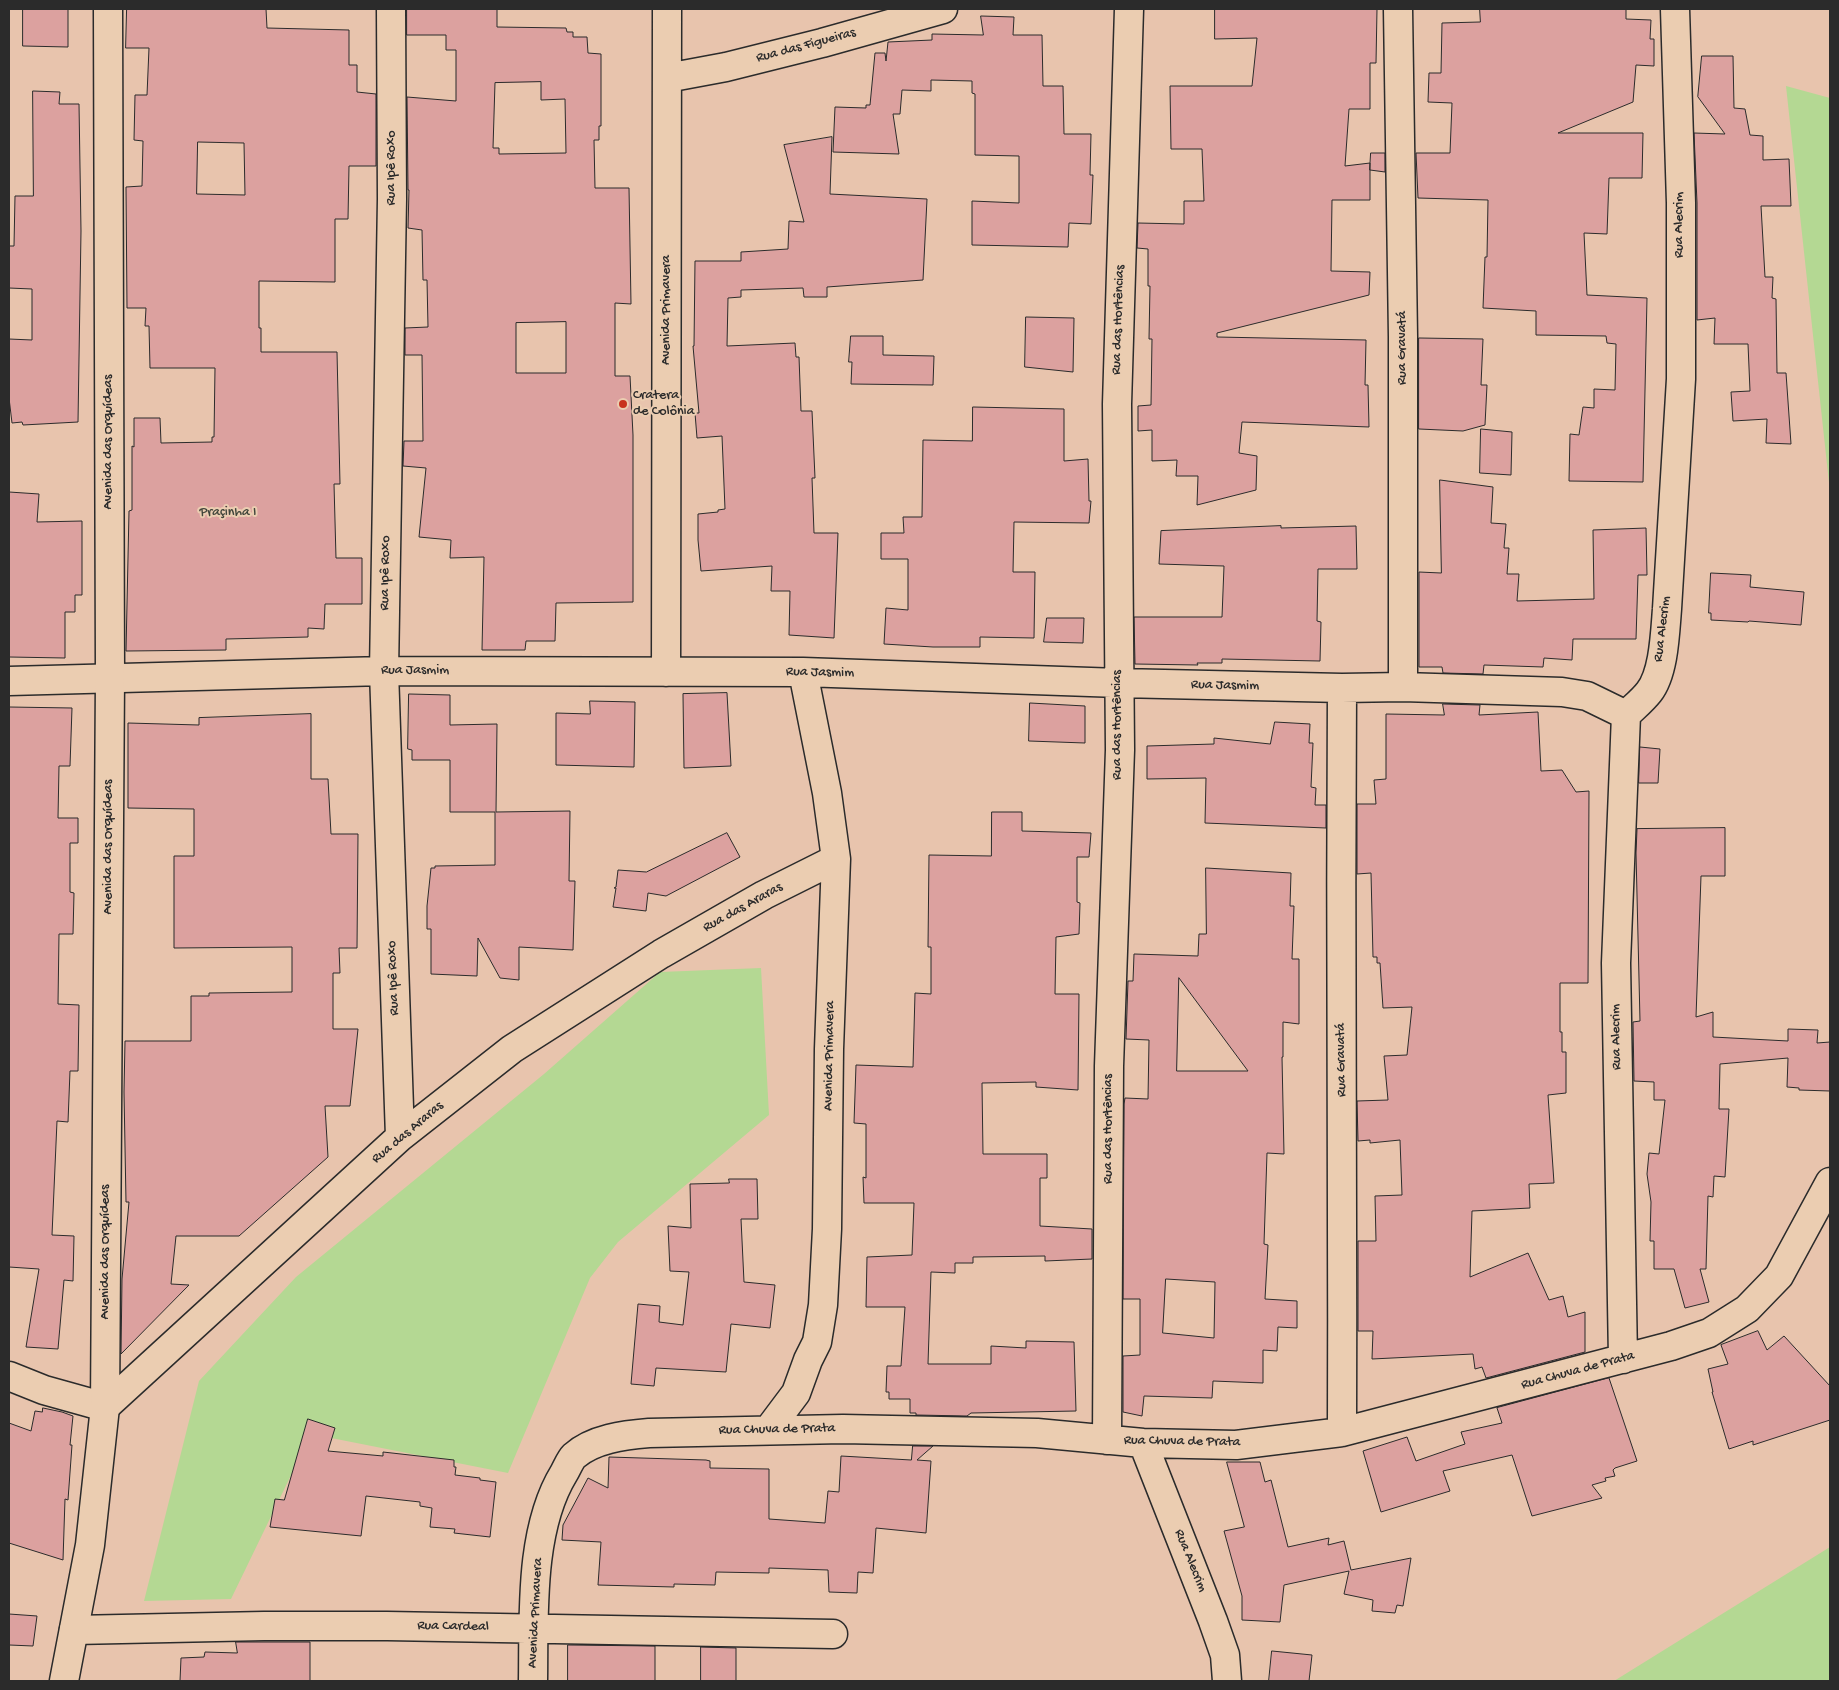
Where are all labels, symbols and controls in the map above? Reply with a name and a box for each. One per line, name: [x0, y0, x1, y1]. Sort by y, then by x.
street label: Rua das Figueiras: [754, 25, 858, 67]
street label: Rua Ipê Roxo: [384, 130, 400, 206]
street label: Rua Alecrim: [1672, 192, 1688, 258]
street label: Avenida Primavera: [659, 255, 675, 365]
street label: Rua das Hortências: [1109, 265, 1129, 375]
street label: Rua Gravatá: [1395, 311, 1411, 385]
street label: Avenida das Orquídeas: [101, 375, 117, 509]
place label: Cratera de Colônia: [633, 388, 694, 421]
marker: Cratera de Colônia: [617, 398, 629, 410]
park label: Praçinha I: [200, 505, 256, 521]
street label: Rua Ipê Roxo: [377, 535, 395, 611]
street label: Rua Alecrim: [1651, 595, 1675, 663]
street label: Rua Jasmim: [381, 663, 449, 679]
street label: Rua Jasmim: [786, 664, 854, 682]
street label: Rua das Hortências: [1110, 670, 1126, 780]
street label: Rua Jasmim: [1191, 677, 1259, 695]
street label: Avenida das Orquídeas: [101, 780, 117, 914]
street label: Rua das Araras: [700, 879, 786, 937]
street label: Rua Ipê Roxo: [384, 940, 404, 1016]
street label: Avenida Primavera: [821, 1001, 839, 1111]
street label: Rua Alecrim: [1608, 1004, 1626, 1070]
street label: Rua Gravatá: [1333, 1023, 1351, 1097]
street label: Rua das Hortências: [1101, 1074, 1117, 1184]
street label: Rua das Araras: [369, 1098, 447, 1168]
street label: Avenida das Orquídeas: [98, 1185, 114, 1319]
street label: Rua Chuva de Prata: [1520, 1348, 1636, 1394]
street label: Rua Chuva de Prata: [719, 1421, 835, 1439]
street label: Rua Chuva de Prata: [1124, 1433, 1240, 1451]
street label: Rua Alecrim: [1170, 1527, 1210, 1595]
street label: Avenida Primavera: [525, 1558, 547, 1668]
street label: Rua Cardeal: [417, 1618, 489, 1636]

